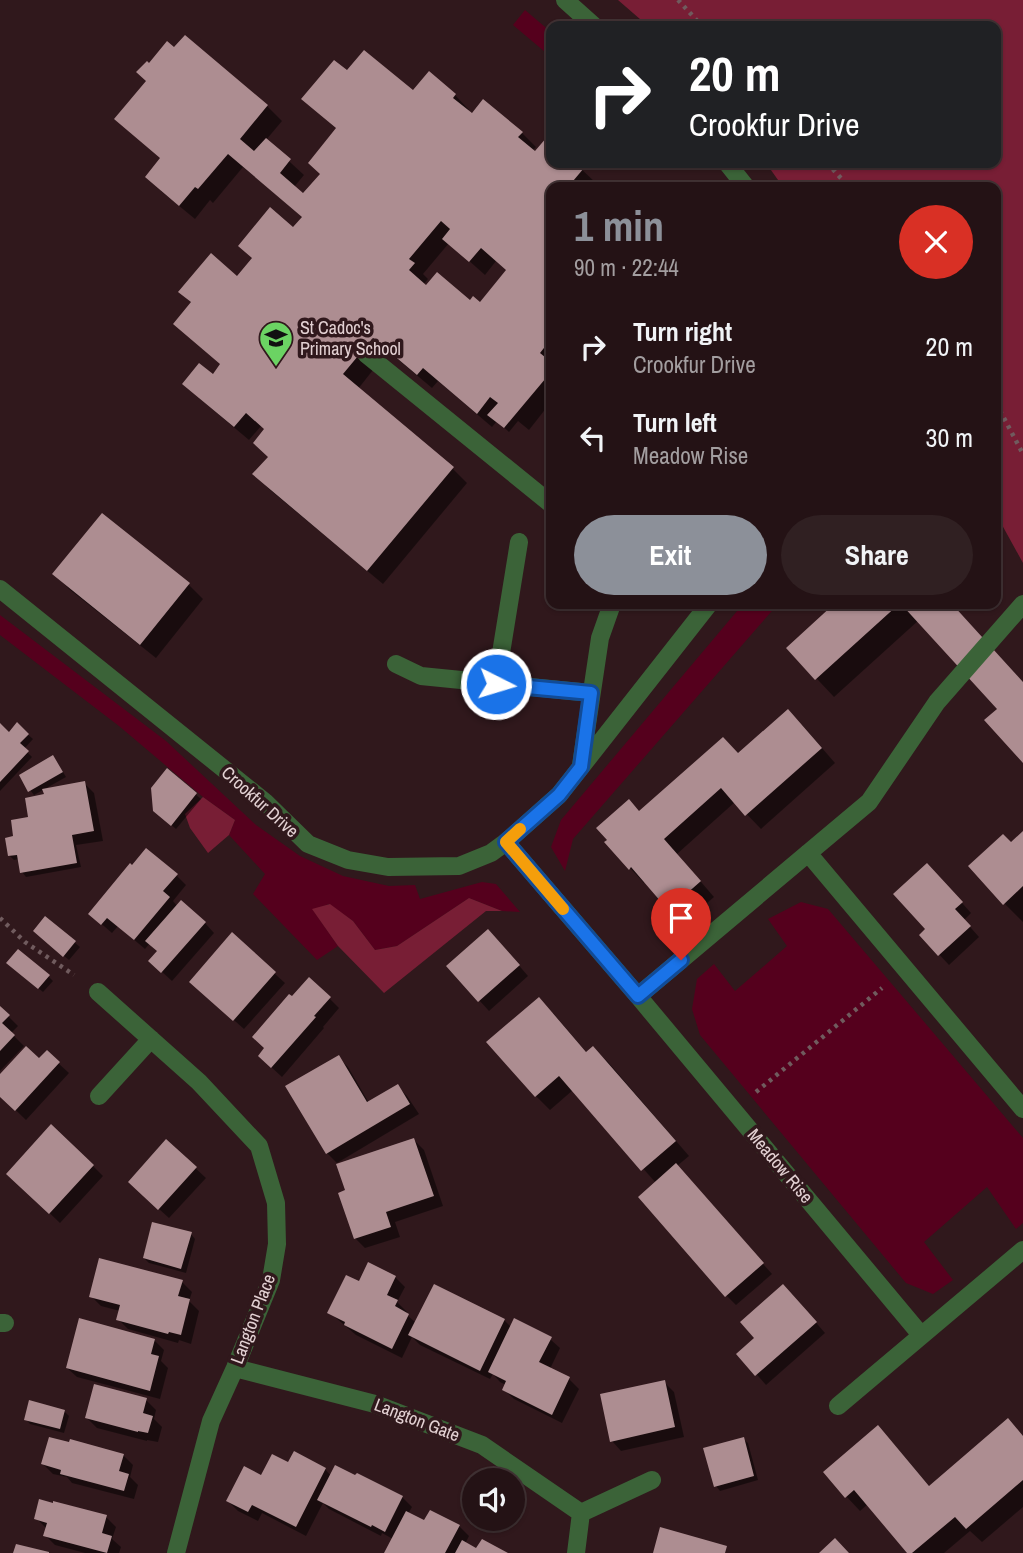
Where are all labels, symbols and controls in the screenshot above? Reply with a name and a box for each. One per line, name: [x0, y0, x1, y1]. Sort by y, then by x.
text: 20 m: [689, 40, 781, 106]
icon: right: [574, 49, 665, 140]
text: Crookfur Drive: [689, 103, 860, 146]
text: 1 min: [574, 198, 664, 254]
button: close: [899, 205, 973, 279]
text: 90 m · 22:44: [574, 252, 679, 283]
text: Turn right: [633, 314, 732, 349]
place label: St Cadoc's Primary School: [300, 315, 401, 361]
school or university icon: St Cadoc's Primary School: [257, 319, 295, 368]
icon: right: [574, 328, 612, 366]
text: 20 m: [926, 329, 973, 364]
text: Crookfur Drive: [633, 349, 756, 380]
text: Turn left: [633, 405, 717, 440]
icon: left: [574, 419, 612, 457]
text: 30 m: [926, 420, 973, 455]
text: Meadow Rise: [633, 440, 748, 471]
button: Exit: [574, 515, 767, 595]
button: Share: [781, 515, 973, 595]
position arrow: [459, 647, 533, 721]
street label: Crookfur Drive: [216, 760, 304, 843]
pin: [651, 888, 711, 960]
icon: arrive: [662, 899, 700, 937]
street label: Meadow Rise: [742, 1123, 819, 1208]
street label: Langton Place: [224, 1270, 281, 1367]
street label: Langton Gate: [371, 1392, 463, 1447]
map controls: [462, 1468, 525, 1531]
button: sound: [462, 1468, 525, 1531]

